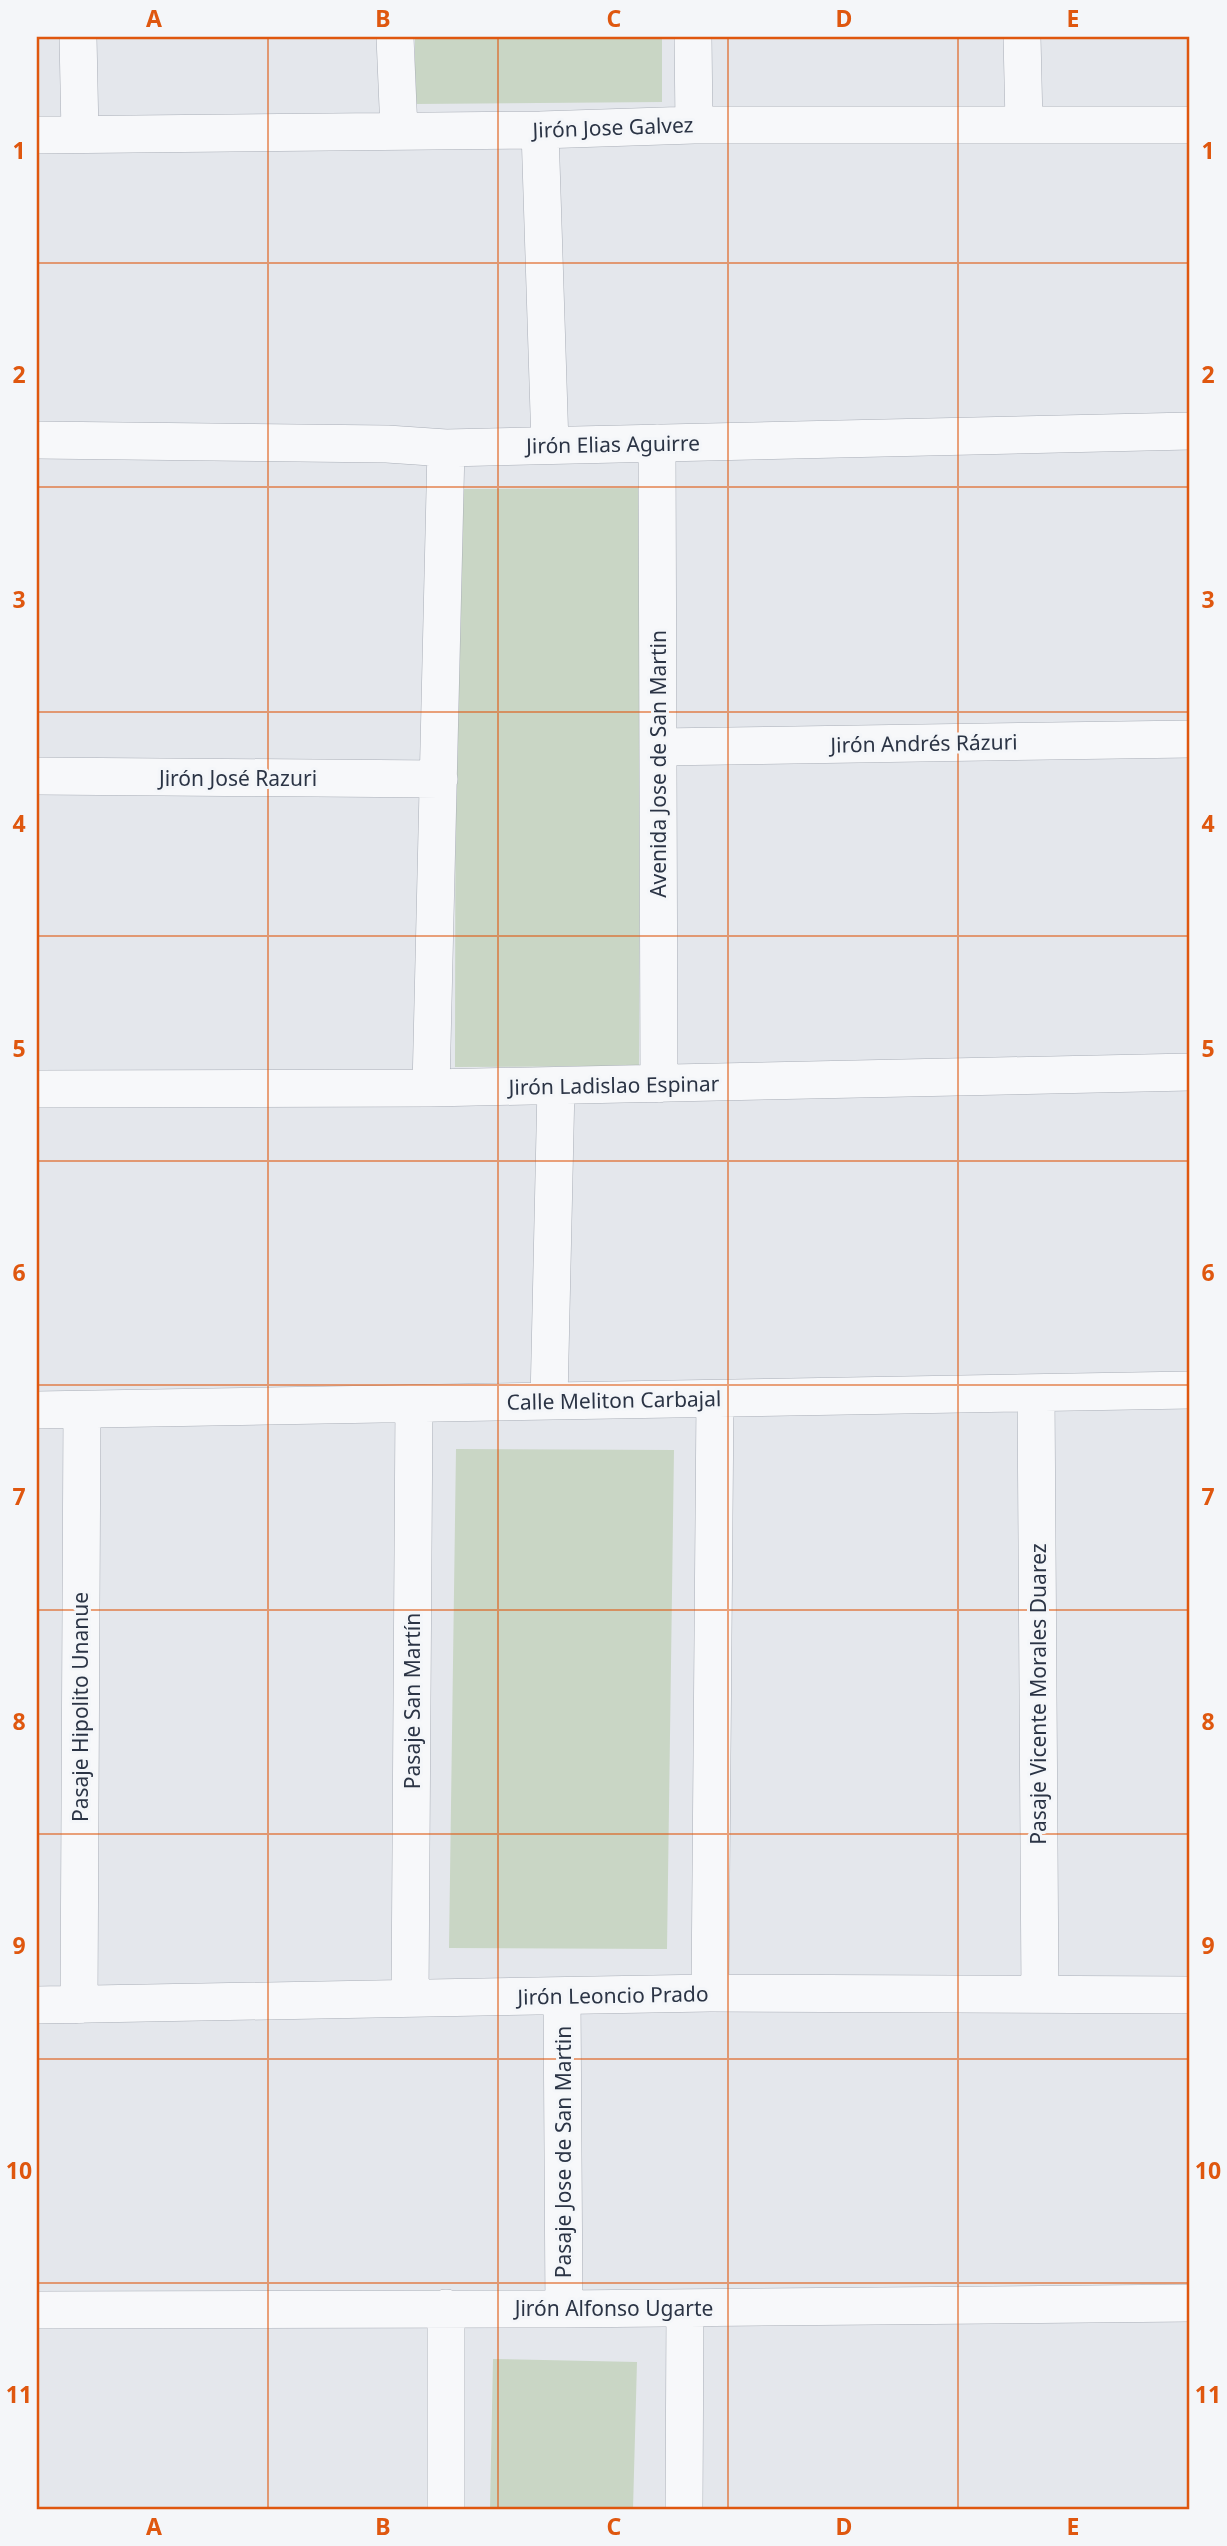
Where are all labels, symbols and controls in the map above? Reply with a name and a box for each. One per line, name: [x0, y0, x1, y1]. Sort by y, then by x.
text: A: [146, 2, 162, 34]
text: B: [375, 2, 391, 34]
text: C: [607, 2, 622, 34]
text: D: [836, 2, 852, 34]
text: E: [1067, 2, 1079, 34]
street label: Jirón Jose Galvez: [530, 110, 694, 144]
text: 1: [12, 134, 26, 166]
text: 1: [1201, 134, 1215, 166]
text: 2: [12, 358, 26, 390]
text: 2: [1201, 358, 1215, 390]
street label: Jirón Elias Aguirre: [524, 428, 700, 460]
text: 3: [12, 583, 26, 615]
text: 3: [1201, 583, 1215, 615]
street label: Avenida Jose de San Martin: [644, 630, 672, 898]
street label: Jirón Andrés Rázuri: [828, 727, 1018, 759]
street label: Jirón José Razuri: [157, 764, 317, 792]
text: 4: [12, 807, 26, 839]
text: 4: [1201, 807, 1215, 839]
text: 5: [12, 1032, 26, 1064]
text: 5: [1201, 1032, 1215, 1064]
street label: Jirón Ladislao Espinar: [506, 1069, 720, 1101]
text: 6: [12, 1256, 26, 1288]
text: 6: [1201, 1256, 1215, 1288]
street label: Calle Meliton Carbajal: [506, 1384, 722, 1416]
text: 7: [12, 1480, 26, 1512]
text: 7: [1201, 1480, 1215, 1512]
street label: Pasaje Vicente Morales Duarez: [1024, 1543, 1052, 1845]
street label: Pasaje Hipolito Unanue: [66, 1592, 94, 1822]
street label: Pasaje San Martín: [398, 1613, 426, 1789]
text: 8: [12, 1705, 26, 1737]
text: 8: [1201, 1705, 1215, 1737]
text: 9: [12, 1929, 26, 1961]
text: 9: [1201, 1929, 1215, 1961]
street label: Jirón Leoncio Prado: [515, 1979, 709, 2011]
street label: Pasaje Jose de San Martin: [549, 2026, 577, 2278]
text: 10: [6, 2154, 32, 2186]
text: 10: [1195, 2154, 1221, 2186]
street label: Jirón Alfonso Ugarte: [513, 2294, 713, 2322]
text: 11: [6, 2378, 32, 2410]
text: 11: [1195, 2378, 1221, 2410]
text: A: [146, 2510, 162, 2542]
text: B: [375, 2510, 391, 2542]
text: C: [607, 2510, 622, 2542]
text: D: [836, 2510, 852, 2542]
text: E: [1067, 2510, 1079, 2542]

